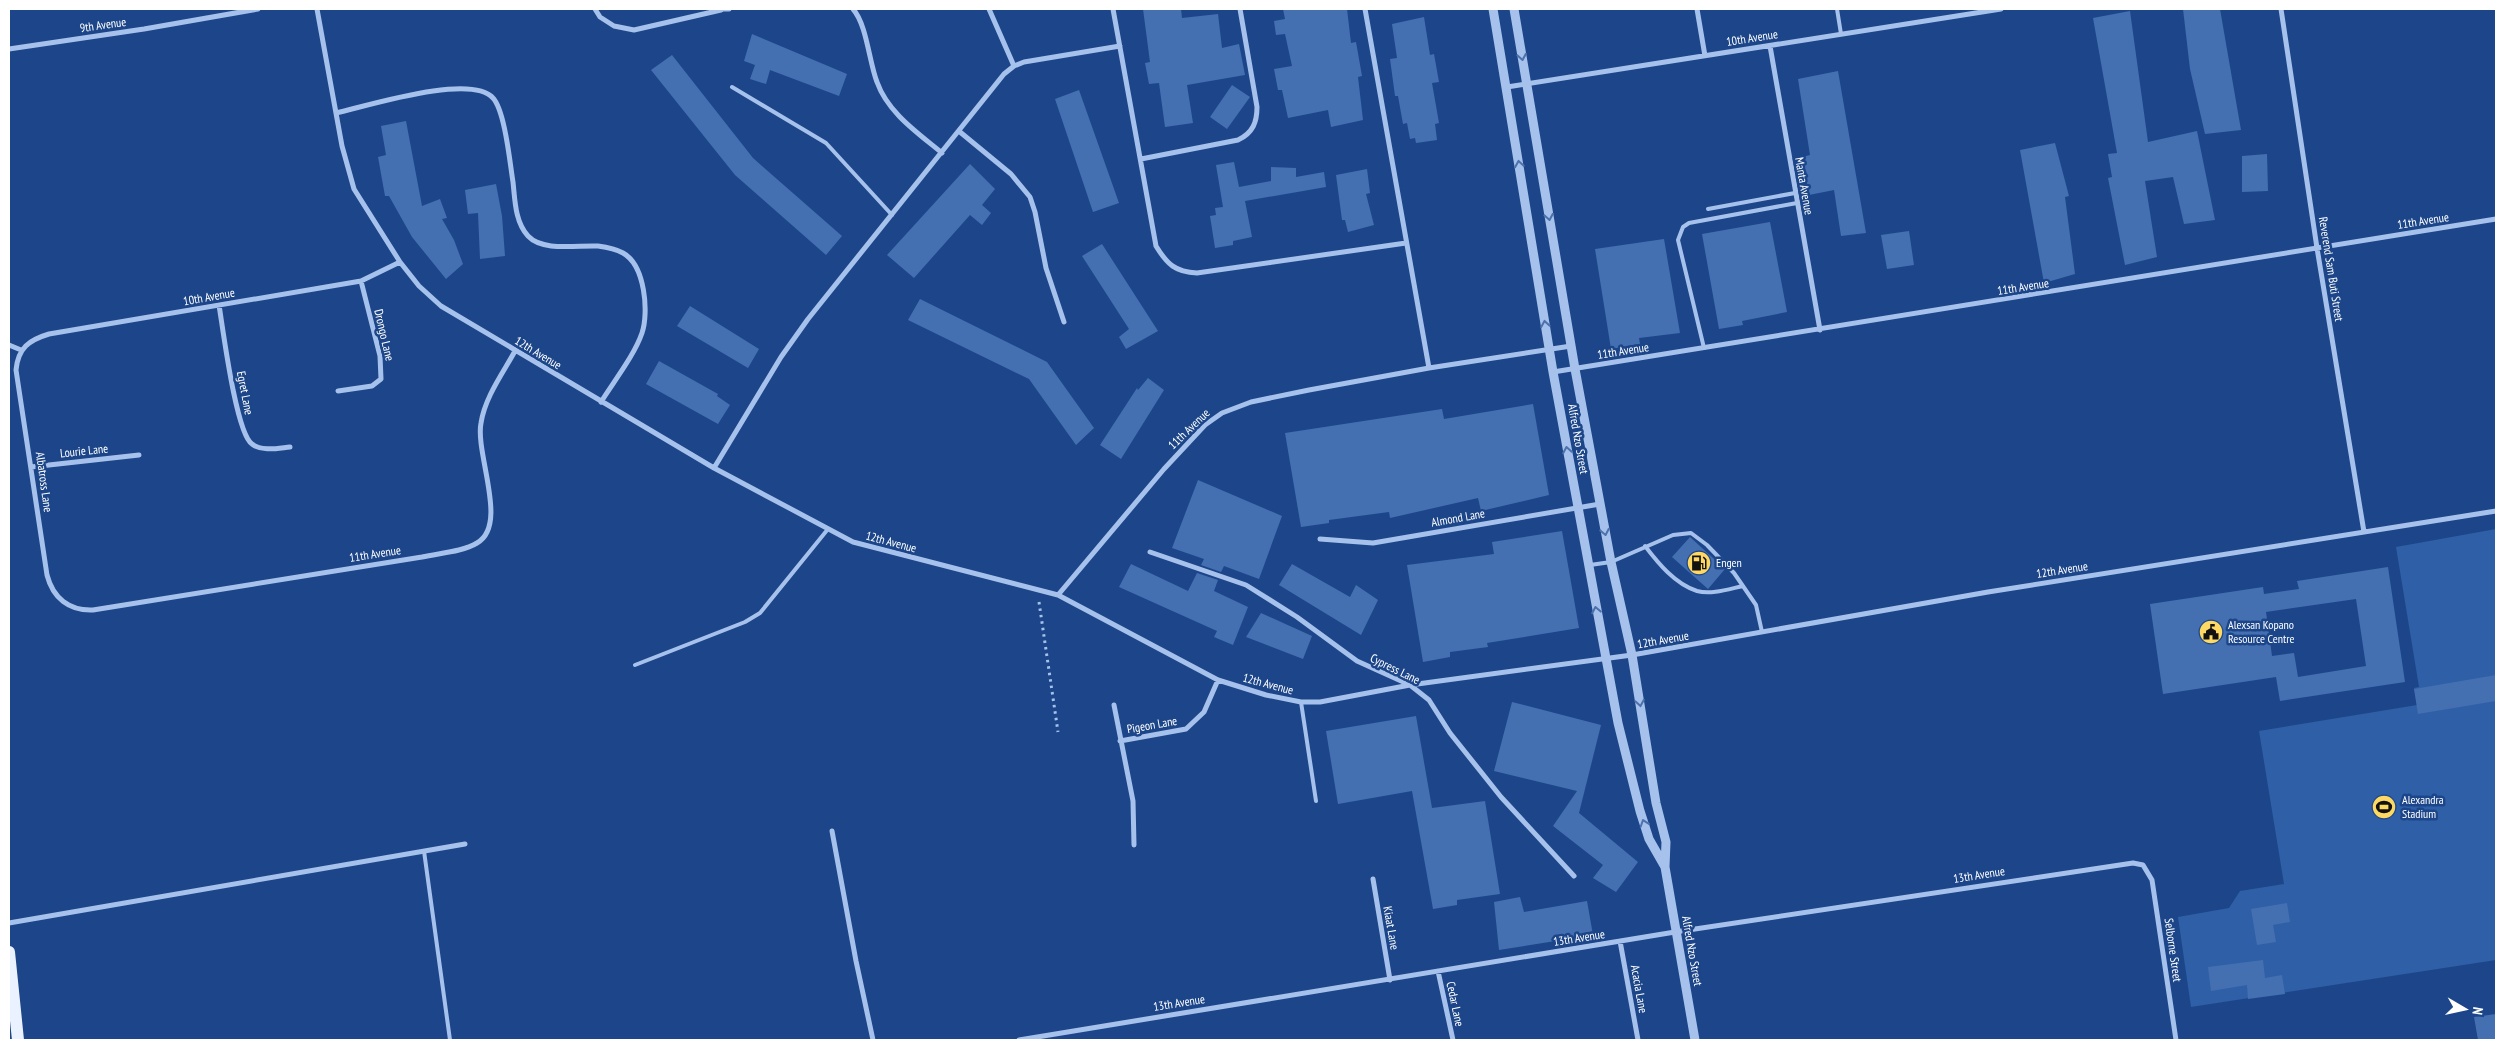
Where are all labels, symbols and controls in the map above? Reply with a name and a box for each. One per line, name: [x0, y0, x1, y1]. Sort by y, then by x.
street label: 9th Avenue: [79, 14, 127, 35]
street label: 10th Avenue: [1725, 26, 1779, 49]
one-way arrow: [1517, 52, 1527, 61]
street label: Manta Avenue: [1792, 156, 1817, 216]
one-way arrow: [1515, 159, 1525, 168]
street label: 11th Avenue: [2396, 209, 2450, 232]
one-way arrow: [1544, 213, 1554, 221]
street label: Reverend Sam Buti Street: [2316, 216, 2347, 323]
street label: 11th Avenue: [1996, 275, 2050, 298]
street label: 10th Avenue: [182, 285, 236, 308]
street label: Drongo Lane: [371, 307, 398, 362]
one-way arrow: [1541, 320, 1551, 328]
street label: 12th Avenue: [512, 333, 564, 372]
street label: 11th Avenue: [1596, 339, 1650, 362]
street label: Egret Lane: [234, 370, 257, 416]
street label: Alfred Nzo Street: [1565, 403, 1592, 476]
street label: 11th Avenue: [1165, 405, 1213, 452]
street label: Lourie Lane: [59, 441, 109, 460]
one-way arrow: [1563, 446, 1573, 455]
street label: Albatross Lane: [33, 451, 56, 513]
street label: Almond Lane: [1430, 505, 1486, 530]
street label: 12th Avenue: [864, 528, 918, 555]
one-way arrow: [1599, 528, 1610, 537]
street label: 11th Avenue: [348, 542, 402, 565]
fuel station icon: Engen: [1686, 550, 1712, 576]
place label: Engen: [1716, 555, 1742, 570]
street label: 12th Avenue: [2035, 558, 2089, 581]
one-way arrow: [1591, 606, 1602, 615]
place label: Alexsan Kopano Resource Centre: [2228, 617, 2295, 646]
public building icon: Alexsan Kopano Resource Centre: [2198, 619, 2224, 645]
street label: 12th Avenue: [1636, 628, 1690, 651]
street label: Cypress Lane: [1368, 650, 1423, 687]
street label: 12th Avenue: [1241, 670, 1295, 697]
one-way arrow: [1634, 700, 1645, 708]
street label: Pigeon Lane: [1126, 713, 1178, 736]
place label: Alexandra Stadium: [2402, 792, 2444, 821]
sports icon: Alexandra Stadium: [2371, 794, 2397, 820]
one-way arrow: [1640, 819, 1650, 828]
street label: 13th Avenue: [1952, 863, 2006, 886]
street label: Kiaat Lane: [1380, 905, 1403, 951]
street label: Alfred Nzo Street: [1679, 915, 1706, 988]
street label: Selborne Street: [2162, 917, 2185, 983]
street label: 13th Avenue: [1552, 926, 1606, 949]
street label: Acacia Lane: [1628, 964, 1651, 1014]
street label: Cedar Lane: [1443, 980, 1468, 1028]
north arrow: [2440, 984, 2490, 1034]
street label: 13th Avenue: [1152, 991, 1206, 1014]
text: N: [2468, 1006, 2487, 1016]

